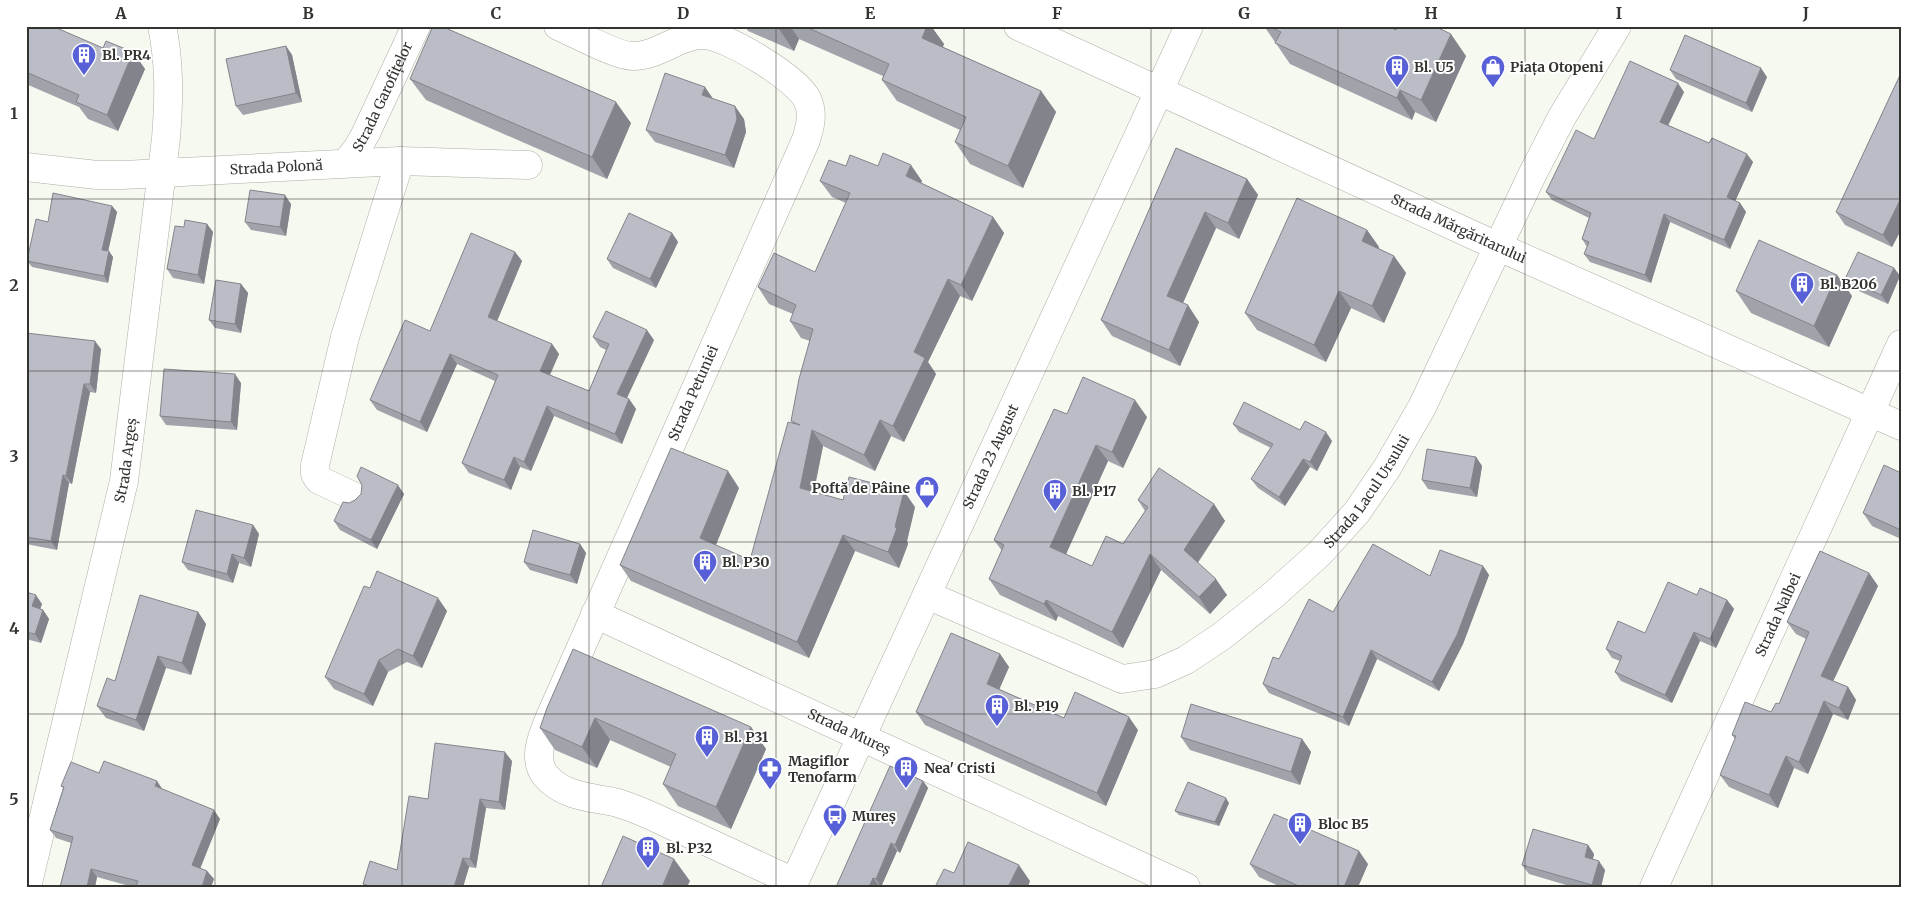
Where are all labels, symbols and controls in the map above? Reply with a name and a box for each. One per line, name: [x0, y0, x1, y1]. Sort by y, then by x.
text: A: [114, 3, 127, 23]
text: B: [302, 3, 314, 23]
text: C: [491, 3, 501, 23]
text: D: [677, 3, 689, 23]
text: E: [865, 3, 876, 23]
text: F: [1052, 3, 1062, 23]
text: G: [1238, 3, 1250, 23]
text: H: [1424, 3, 1438, 23]
text: I: [1616, 3, 1622, 23]
text: J: [1802, 3, 1809, 23]
street label: Strada Garofițelor: [348, 39, 416, 155]
building icon: Bl. PR4: [71, 42, 97, 76]
place label: Bl. PR4: [102, 46, 151, 64]
building icon: Bl. U5: [1384, 54, 1410, 88]
shop icon: Piața Otopeni: [1480, 54, 1506, 88]
place label: Bl. U5: [1414, 58, 1454, 76]
place label: Piața Otopeni: [1510, 58, 1604, 76]
text: 1: [10, 103, 18, 123]
street label: Strada Polonă: [229, 156, 324, 179]
street label: Strada Mărgăritarului: [1388, 190, 1530, 267]
building icon: Bl. B206: [1789, 271, 1815, 305]
text: 2: [9, 275, 19, 295]
place label: Bl. B206: [1820, 275, 1877, 293]
street label: Strada Petuniei: [664, 342, 722, 444]
street label: Strada 23 August: [958, 401, 1023, 512]
street label: Strada Argeș: [110, 417, 141, 505]
street label: Strada Lacul Ursului: [1320, 431, 1414, 552]
text: 3: [9, 446, 19, 466]
shop icon: Poftă de Pâine: [914, 475, 940, 509]
building icon: Bl. P17: [1042, 478, 1068, 512]
place label: Poftă de Pâine: [812, 479, 910, 497]
place label: Bl. P17: [1072, 482, 1117, 500]
building icon: Bl. P30: [692, 549, 718, 583]
place label: Bl. P30: [722, 553, 770, 571]
street label: Strada Nalbei: [1751, 570, 1805, 660]
text: 4: [9, 618, 19, 638]
building icon: Bl. P19: [984, 693, 1010, 727]
place label: Bl. P19: [1014, 697, 1059, 715]
street label: Strada Mureș: [805, 705, 894, 758]
building icon: Bl. P31: [694, 724, 720, 758]
place label: Bl. P31: [724, 728, 769, 746]
place label: Magiflor Tenofarm: [788, 752, 857, 786]
building icon: Nea' Cristi: [893, 755, 919, 789]
pharmacy icon: Magiflor Tenofarm: [757, 756, 783, 790]
place label: Nea' Cristi: [924, 759, 995, 777]
text: 5: [9, 789, 19, 809]
bus stop icon: Mureș: [822, 803, 848, 837]
place label: Mureș: [852, 807, 896, 825]
building icon: Bloc B5: [1287, 811, 1313, 845]
place label: Bloc B5: [1318, 815, 1369, 833]
building icon: Bl. P32: [635, 835, 661, 869]
place label: Bl. P32: [666, 839, 712, 857]

